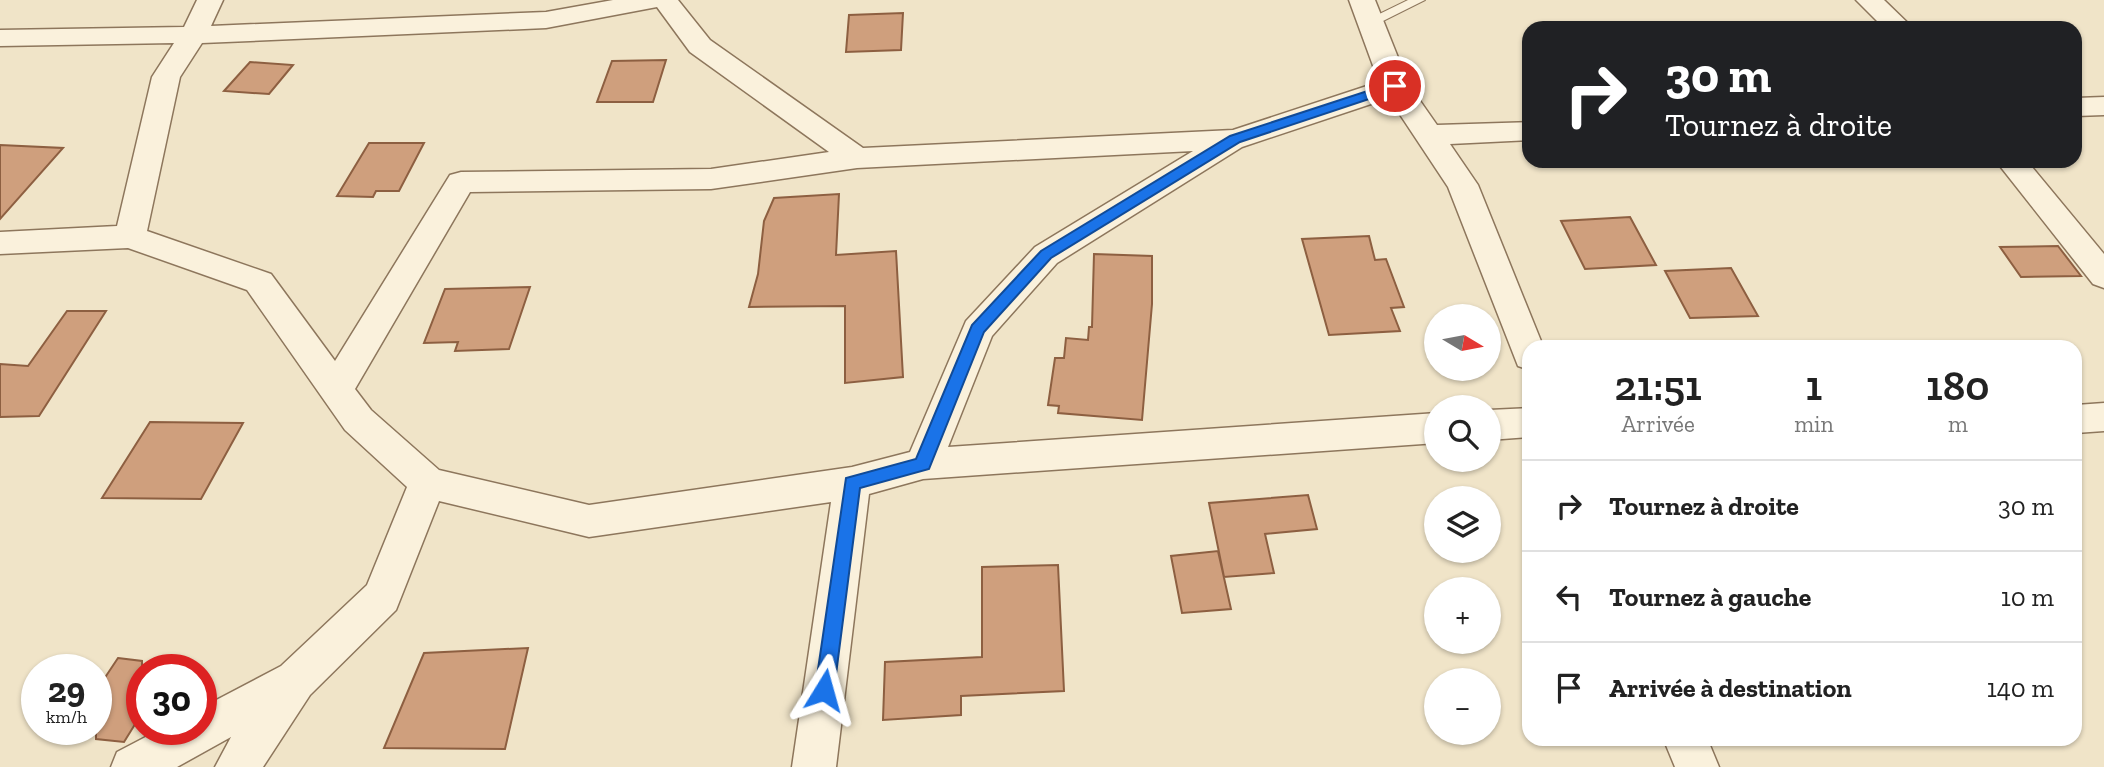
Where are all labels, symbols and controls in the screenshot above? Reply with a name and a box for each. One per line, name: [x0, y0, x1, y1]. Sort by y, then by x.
text: 30 m: [1665, 46, 1771, 105]
icon: right: [1550, 49, 1641, 140]
pin: [1365, 56, 1425, 116]
icon: arrive: [1376, 67, 1414, 105]
text: Tournez à droite: [1665, 106, 1892, 144]
north arrow: [1424, 304, 1502, 382]
map controls: [1424, 304, 1501, 745]
text: 21:51: [1614, 360, 1702, 411]
text: 1: [1806, 360, 1822, 411]
text: 180: [1926, 360, 1990, 411]
button: search: [1424, 395, 1501, 472]
text: Arrivée: [1621, 410, 1695, 438]
text: min: [1794, 410, 1834, 438]
text: m: [1948, 410, 1968, 438]
button: layers: [1424, 486, 1501, 563]
icon: right: [1550, 487, 1588, 525]
text: Tournez à droite: [1609, 490, 1799, 522]
text: 30 m: [1998, 490, 2054, 522]
button: +: [1424, 577, 1501, 654]
icon: left: [1550, 578, 1588, 616]
text: Tournez à gauche: [1609, 581, 1811, 613]
text: 10 m: [2001, 581, 2054, 613]
position arrow: [787, 653, 861, 727]
speed limit sign: 30: [126, 654, 217, 745]
button: −: [1424, 668, 1501, 745]
text: 29: [48, 669, 85, 711]
icon: arrive: [1550, 669, 1588, 707]
text: Arrivée à destination: [1609, 672, 1852, 704]
text: 140 m: [1987, 672, 2054, 704]
text: km/h: [46, 706, 87, 728]

